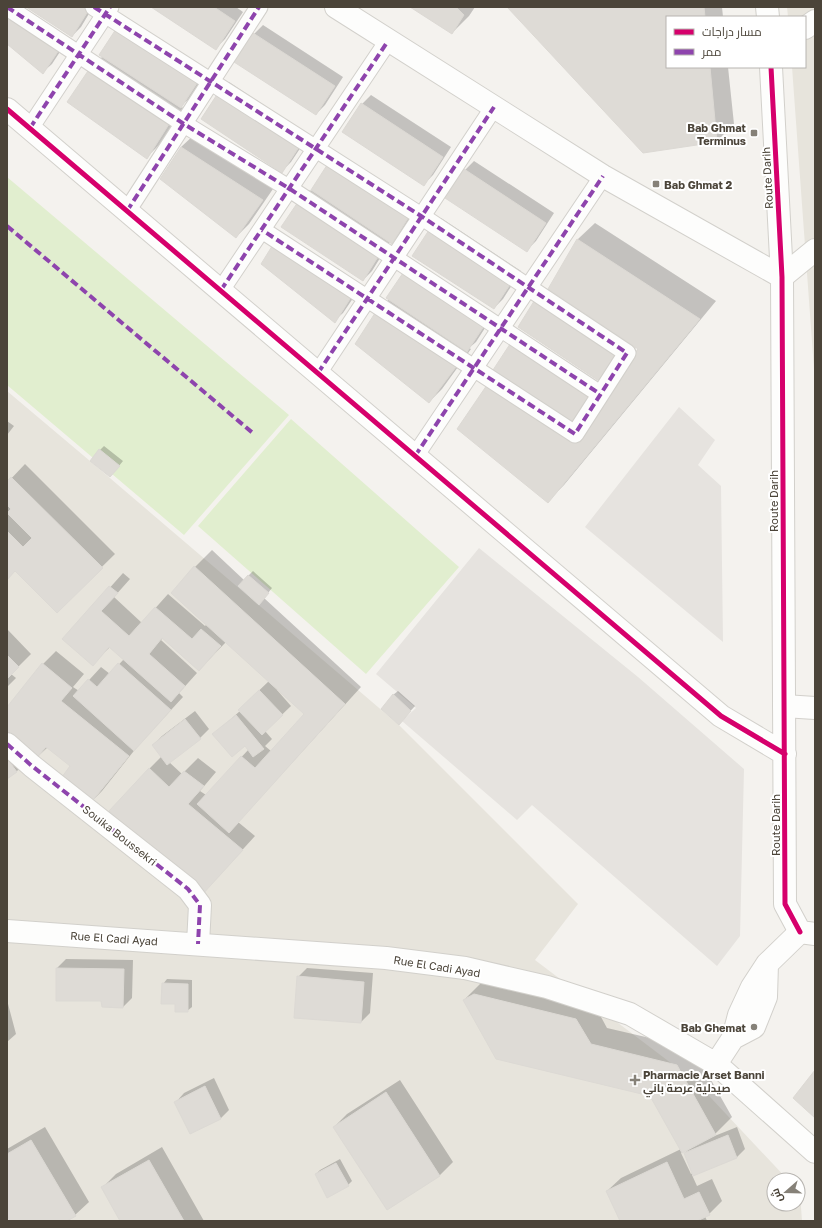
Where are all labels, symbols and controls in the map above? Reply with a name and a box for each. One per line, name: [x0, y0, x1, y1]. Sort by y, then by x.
legend: [666, 16, 806, 68]
text: مسار دراجات: [702, 24, 762, 39]
text: ممر: [701, 44, 721, 59]
place label: Bab Ghmat Terminus: [687, 121, 747, 147]
marker: Bab Ghmat Terminus: [749, 128, 759, 138]
street label: Route Darih: [759, 147, 775, 209]
place label: Bab Ghmat 2: [664, 178, 733, 191]
marker: Bab Ghmat 2: [651, 179, 661, 189]
street label: Route Darih: [767, 470, 780, 532]
street label: Route Darih: [769, 794, 782, 856]
street label: Souika Boussekri: [80, 802, 160, 868]
street label: Rue El Cadi Ayad: [70, 928, 158, 948]
street label: Rue El Cadi Ayad: [393, 953, 481, 979]
place label: Bab Ghemat: [681, 1021, 747, 1034]
marker: Bab Ghemat: [749, 1022, 759, 1032]
place label: Pharmacie Arset Banni صيدلية عرصة باني: [643, 1068, 765, 1098]
marker: Pharmacie Arset Banni صيدلية عرصة باني: [630, 1075, 640, 1085]
north arrow: [766, 1172, 806, 1212]
text: ش: [768, 1186, 786, 1204]

